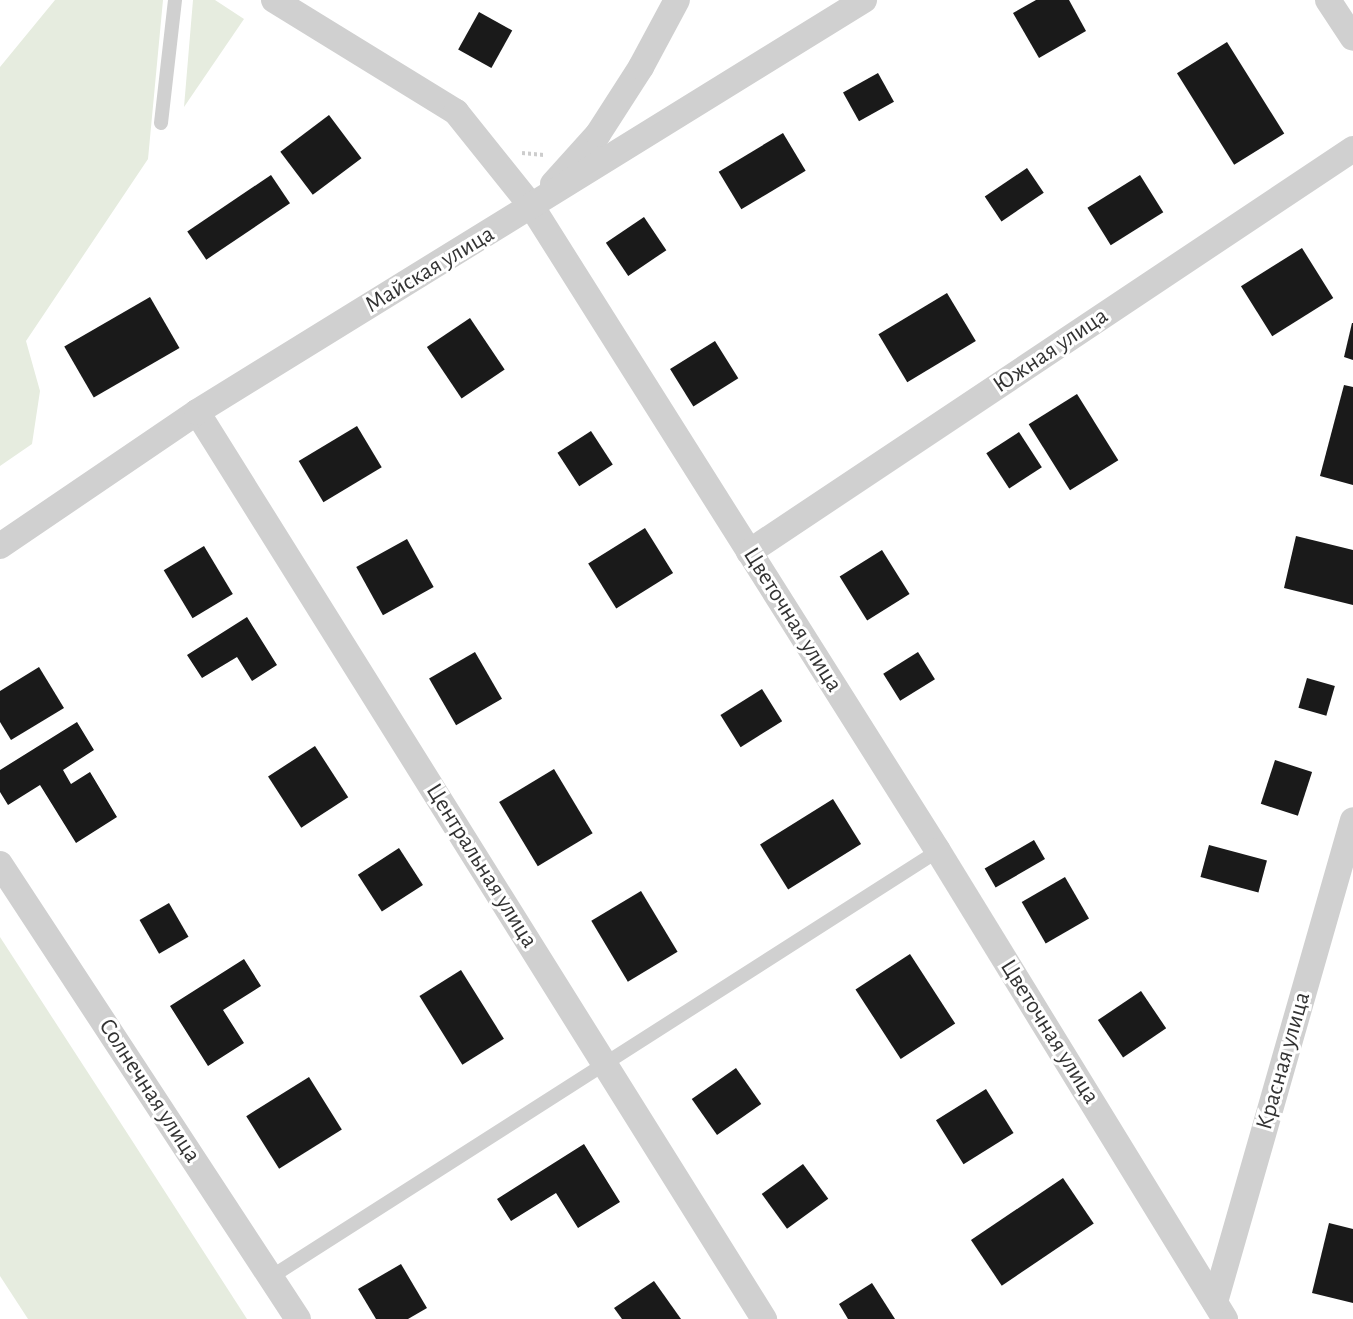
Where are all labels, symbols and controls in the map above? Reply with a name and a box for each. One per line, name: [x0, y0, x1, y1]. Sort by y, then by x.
street label: Майская улица: [360, 220, 500, 320]
street label: Южная улица: [988, 302, 1114, 400]
street label: Цветочная улица: [736, 542, 848, 698]
street label: Центральная улица: [419, 778, 543, 954]
street label: Цветочная улица: [993, 954, 1105, 1110]
street label: Красная улица: [1251, 989, 1317, 1133]
street label: Солнечная улица: [92, 1014, 206, 1168]

